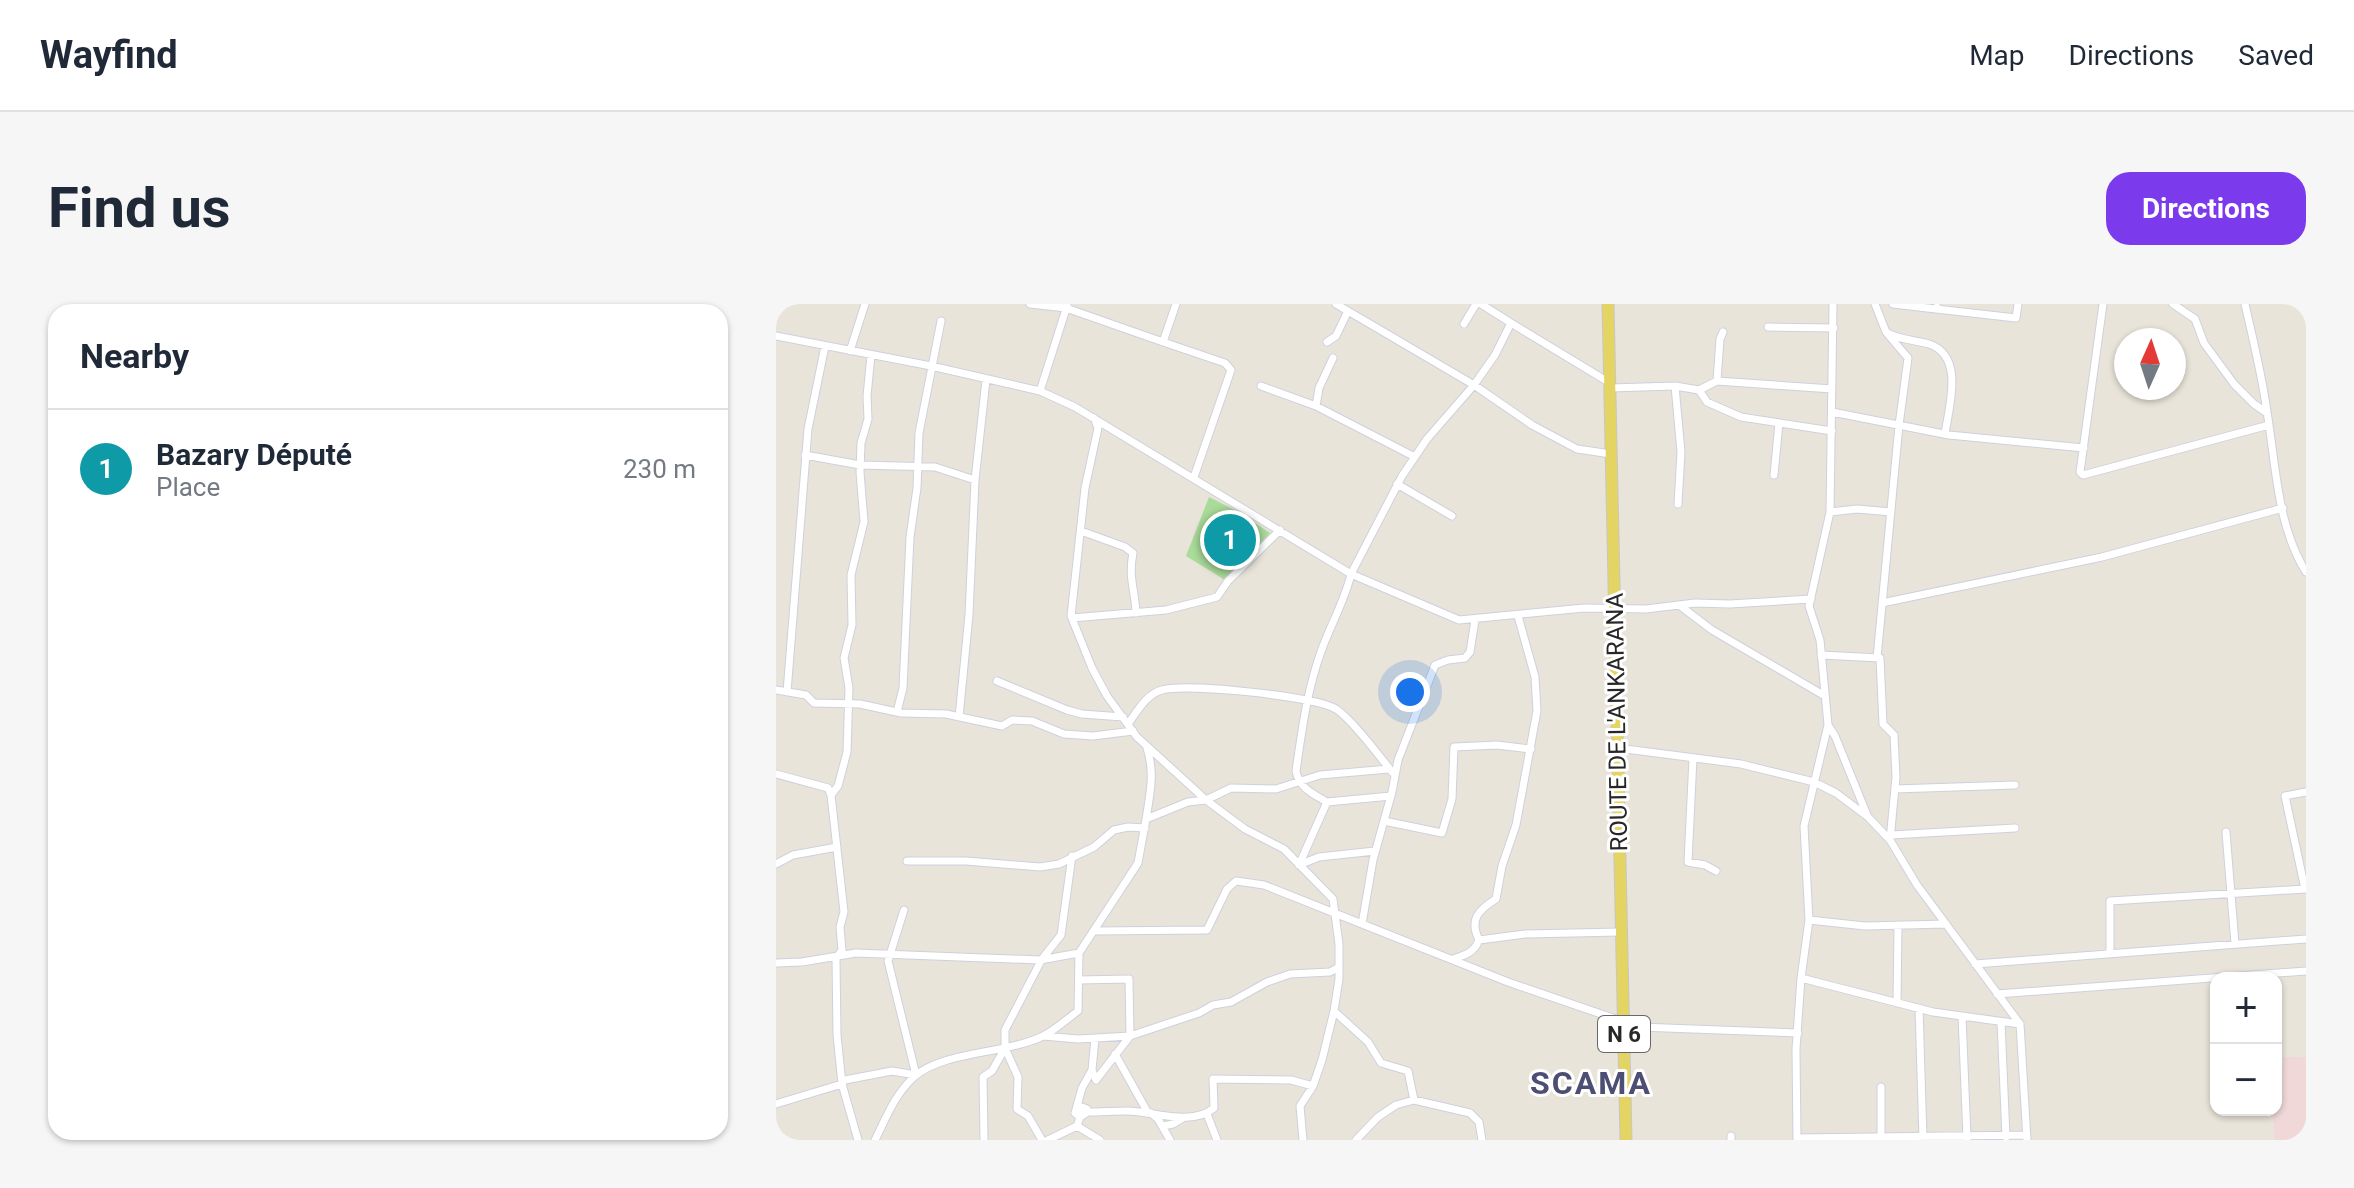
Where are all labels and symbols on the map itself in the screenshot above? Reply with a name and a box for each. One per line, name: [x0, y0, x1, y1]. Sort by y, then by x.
north arrow: [2114, 328, 2186, 400]
pin: 1: [1204, 510, 1256, 570]
street label: ROUTE DE L'ANKARANA: [1601, 592, 1633, 852]
your location: [1390, 672, 1430, 712]
road number: N 6: [1598, 1016, 1650, 1052]
district label: SCAMA: [1530, 1064, 1652, 1102]

